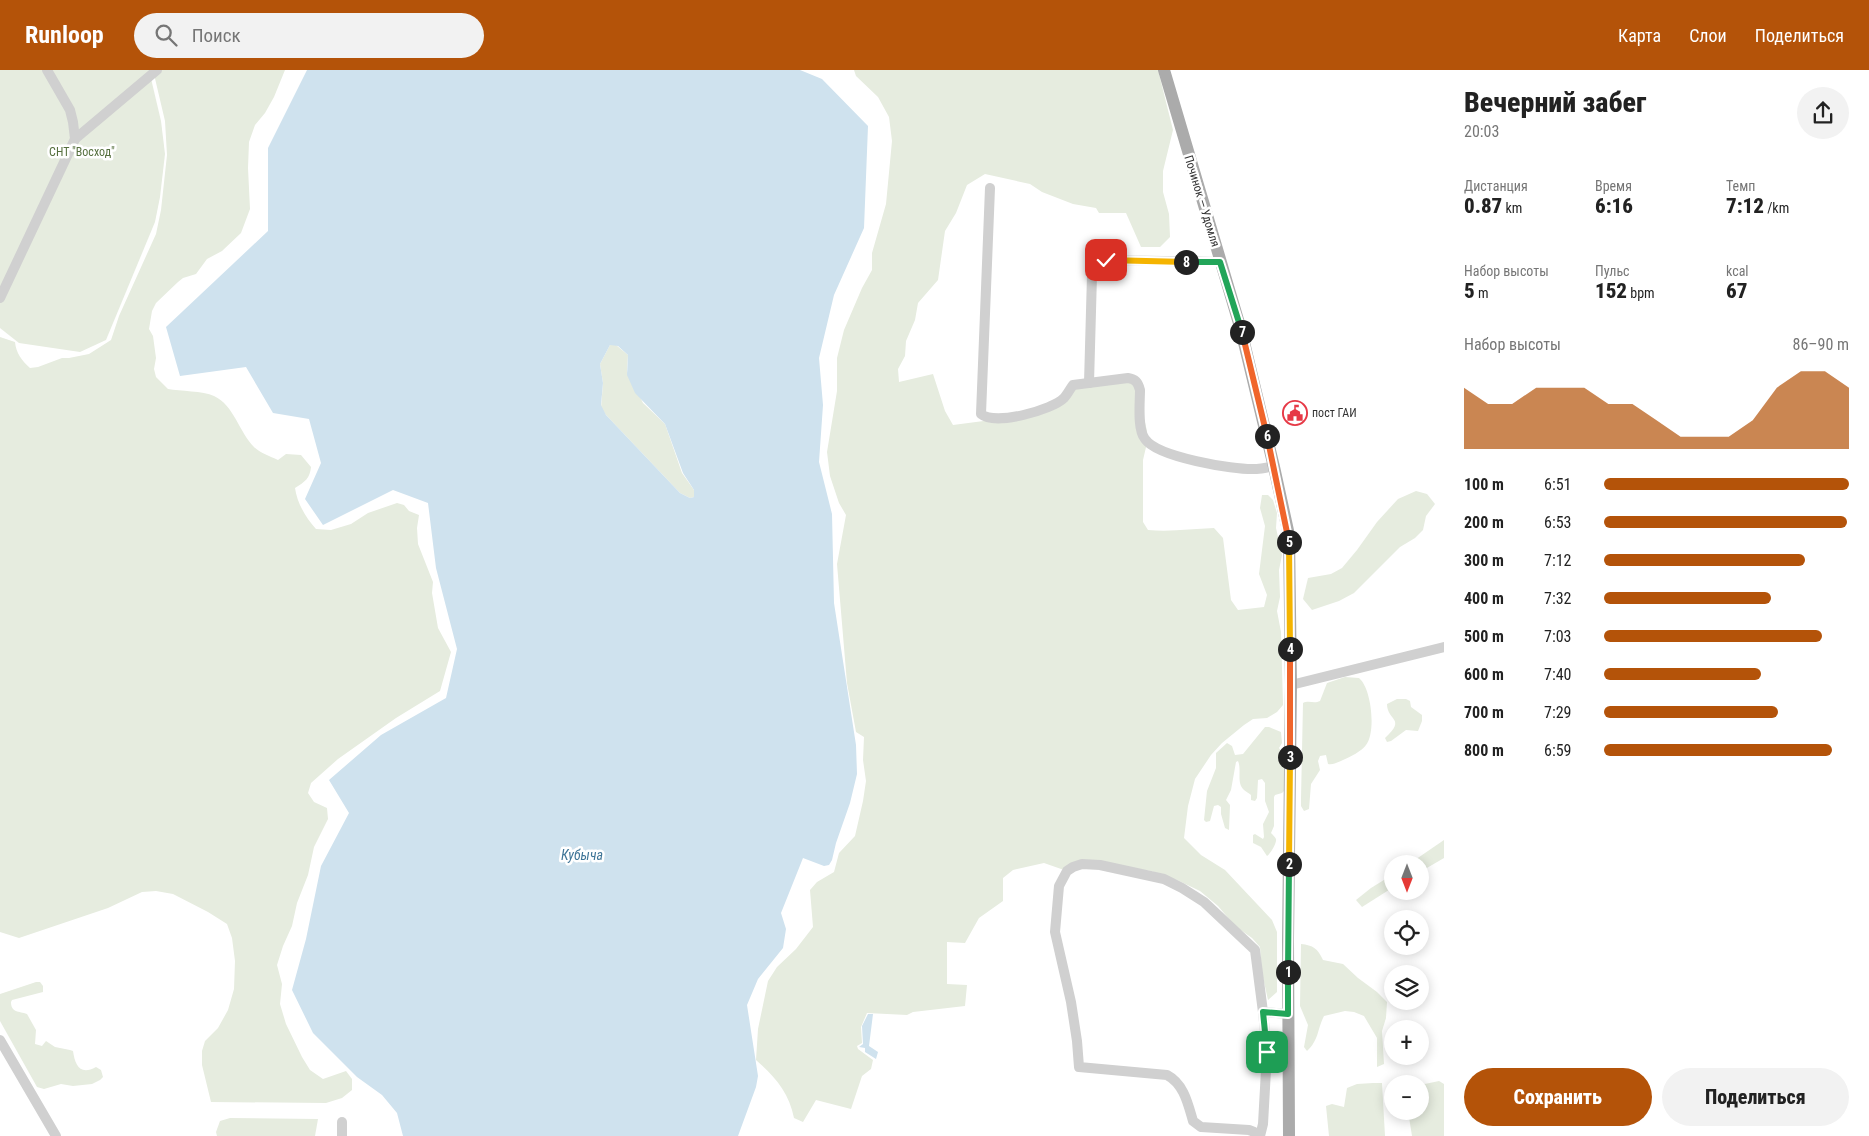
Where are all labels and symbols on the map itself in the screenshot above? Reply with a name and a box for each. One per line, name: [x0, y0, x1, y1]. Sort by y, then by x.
park label: СНТ "Восход": [49, 145, 115, 159]
street label: Починок — Удомля: [1181, 153, 1223, 249]
pin: [1085, 239, 1127, 281]
pin: 8: [1174, 250, 1198, 274]
pin: 7: [1230, 320, 1254, 344]
public building icon: пост ГАИ: [1282, 400, 1308, 426]
place label: пост ГАИ: [1312, 406, 1357, 420]
pin: 6: [1254, 424, 1280, 448]
pin: 5: [1276, 530, 1302, 554]
pin: 4: [1278, 636, 1302, 662]
pin: 3: [1278, 744, 1302, 770]
water label: Кубыча: [561, 847, 603, 863]
pin: 2: [1276, 852, 1302, 876]
north arrow: [1384, 855, 1429, 900]
pin: 1: [1276, 960, 1300, 984]
pin: [1246, 1031, 1288, 1073]

